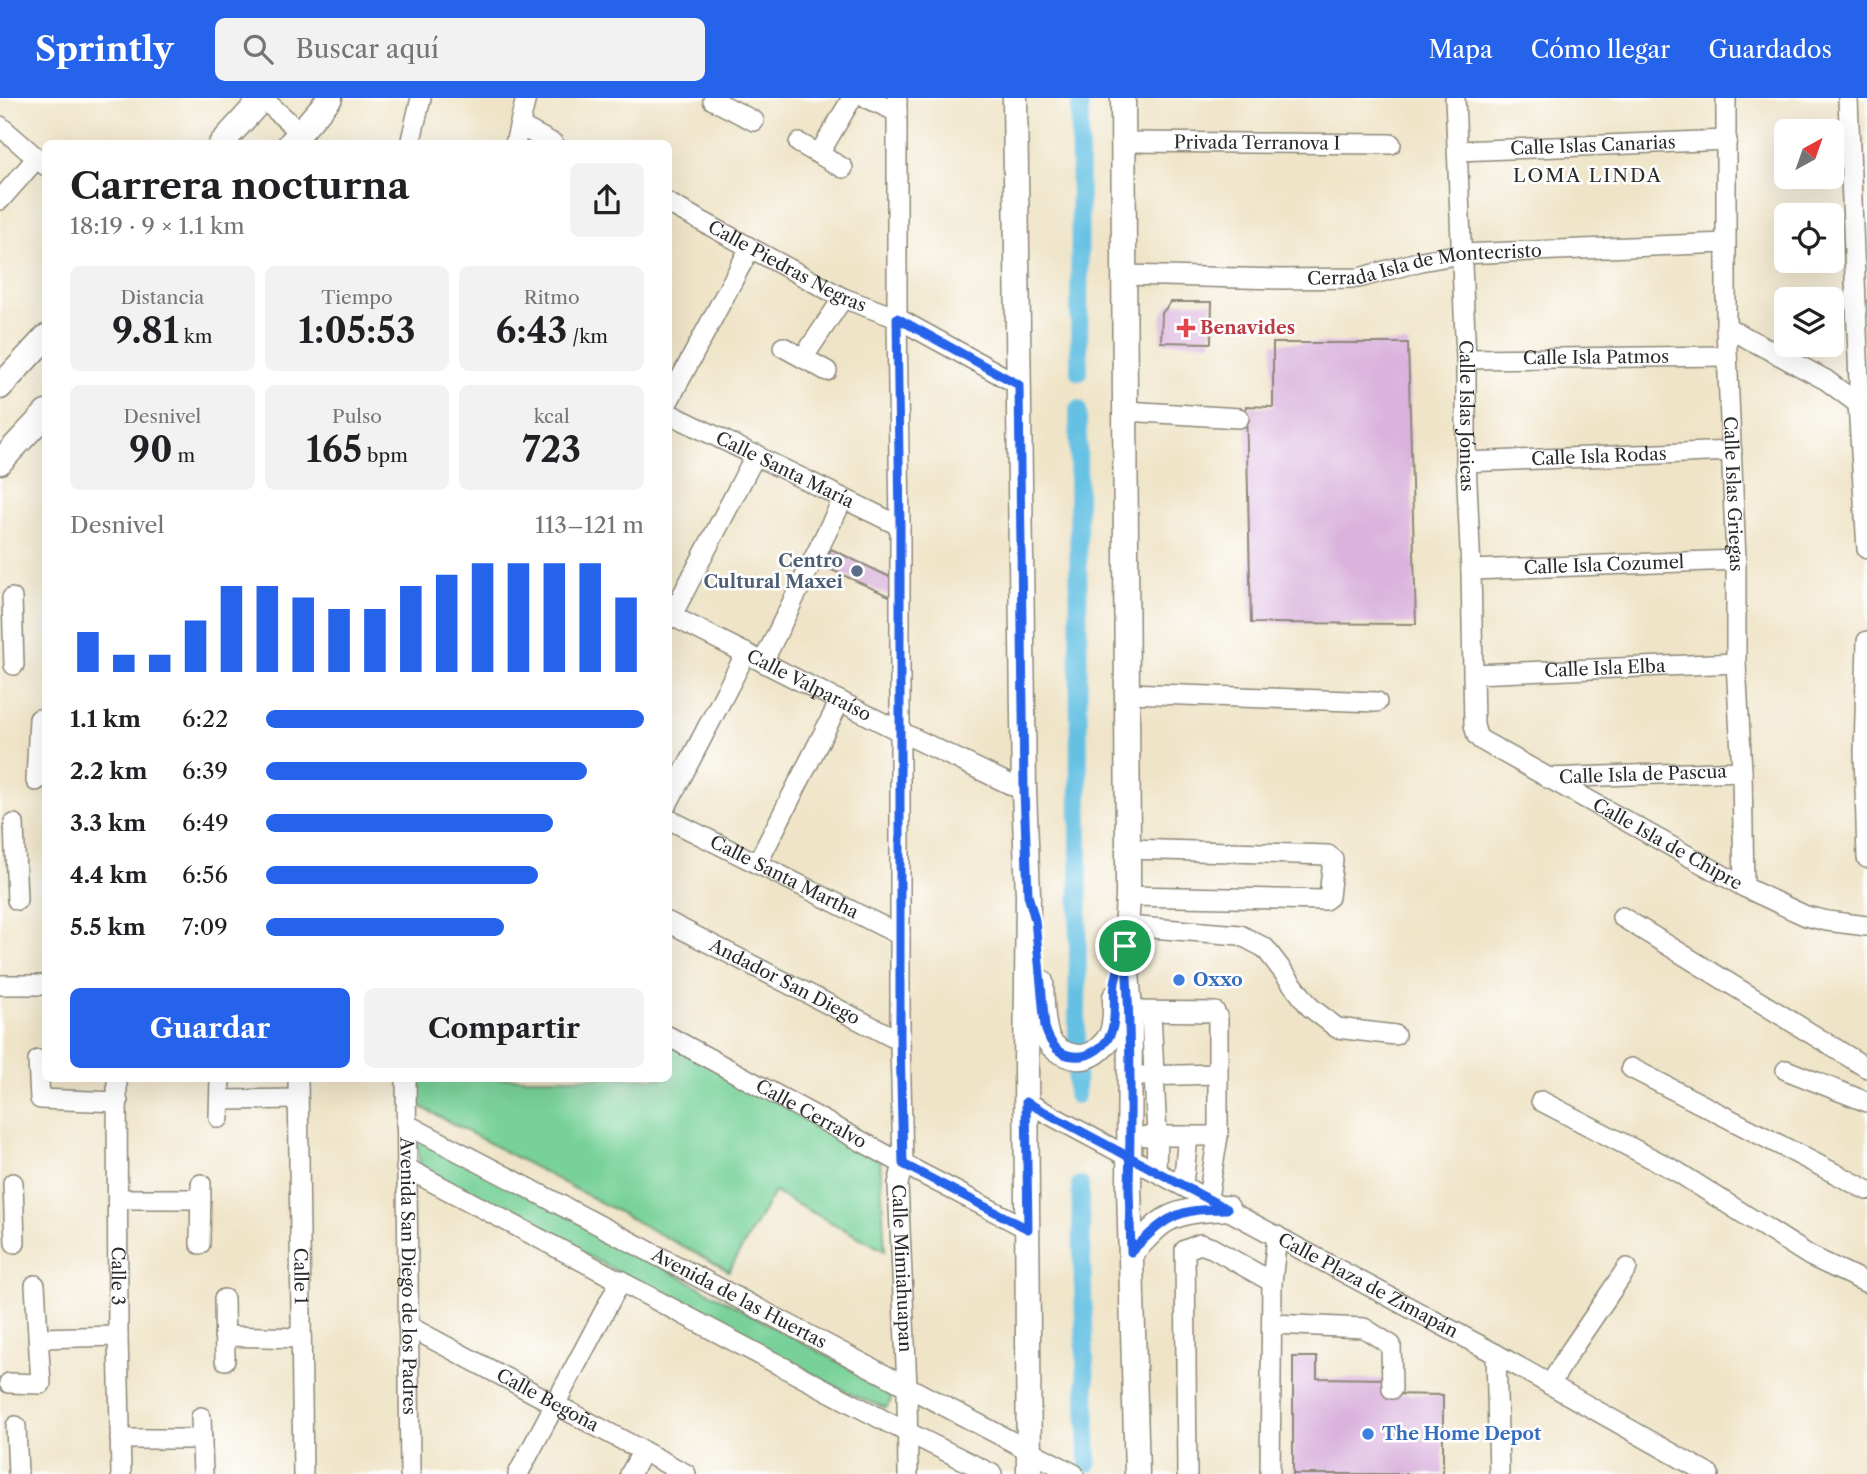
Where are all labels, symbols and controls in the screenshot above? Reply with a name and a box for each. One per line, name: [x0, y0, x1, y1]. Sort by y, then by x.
search box: [215, 18, 705, 81]
text: Sprintly: [35, 29, 173, 70]
icon: search: [239, 30, 277, 68]
text: Buscar aquí: [295, 33, 439, 65]
text: Mapa: [1428, 35, 1493, 64]
text: Cómo llegar: [1531, 35, 1670, 64]
text: Guardados: [1708, 35, 1832, 64]
north arrow: [1774, 119, 1844, 189]
map controls: [1774, 119, 1844, 357]
street label: Privada Terranova I: [1174, 131, 1340, 155]
street label: Calle Islas Canarias: [1510, 131, 1676, 160]
text: Carrera nocturna: [70, 162, 410, 209]
button: share: [570, 163, 644, 237]
district label: LOMA LINDA: [1513, 164, 1663, 187]
button: locate: [1774, 203, 1844, 273]
text: 18:19 · 9 × 1.1 km: [70, 212, 245, 240]
street label: Calle Piedras Negras: [704, 216, 869, 317]
street label: Cerrada Isla de Montecristo: [1307, 240, 1542, 290]
text: Distancia: [120, 286, 204, 309]
text: Tiempo: [321, 286, 393, 309]
text: Ritmo: [524, 286, 580, 309]
button: layers: [1774, 287, 1844, 357]
text: 9.81: [112, 309, 179, 352]
text: 1:05:53: [298, 309, 416, 352]
text: 6:43: [495, 309, 567, 352]
place label: Benavides: [1200, 317, 1295, 339]
marker: Benavides: [1178, 320, 1194, 336]
text: km: [179, 325, 212, 348]
text: /km: [567, 325, 608, 348]
street label: Calle Islas Jónicas: [1454, 339, 1478, 492]
street label: Calle Isla Patmos: [1523, 346, 1669, 369]
text: Desnivel: [123, 405, 201, 428]
text: Pulso: [332, 405, 382, 428]
text: kcal: [534, 405, 570, 428]
street label: Calle Islas Griegas: [1719, 416, 1747, 572]
street label: Calle Santa María: [712, 427, 858, 513]
text: 90: [129, 428, 173, 471]
text: 165: [306, 428, 362, 471]
text: 723: [522, 428, 581, 471]
street label: Calle Isla Rodas: [1531, 443, 1667, 470]
text: m: [173, 444, 195, 467]
text: bpm: [362, 444, 408, 467]
text: Desnivel: [70, 511, 164, 539]
text: 113–121 m: [535, 511, 644, 539]
place label: Centro Cultural Maxei: [703, 550, 844, 593]
street label: Calle Isla Cozumel: [1523, 551, 1685, 579]
marker: Centro Cultural Maxei: [849, 563, 865, 579]
street label: Calle Valparaíso: [743, 645, 875, 726]
street label: Calle Isla Elba: [1544, 655, 1666, 682]
text: 1.1 km: [70, 705, 141, 733]
text: 6:22: [182, 705, 228, 733]
text: 2.2 km: [70, 757, 147, 785]
text: 6:39: [182, 757, 228, 785]
street label: Calle Isla de Pascua: [1559, 761, 1728, 789]
street label: Calle Isla de Chipre: [1589, 794, 1746, 895]
text: 3.3 km: [70, 809, 146, 837]
text: 6:49: [182, 809, 229, 837]
street label: Calle Santa Martha: [706, 831, 863, 924]
text: 4.4 km: [70, 861, 147, 889]
text: 6:56: [182, 861, 228, 889]
text: 5.5 km: [70, 913, 146, 941]
text: 7:09: [182, 913, 228, 941]
pin: [1095, 916, 1155, 976]
icon: arrive: [1106, 927, 1144, 965]
street label: Andador San Diego: [705, 934, 863, 1029]
place label: Oxxo: [1193, 969, 1243, 991]
marker: Oxxo: [1171, 972, 1187, 988]
button: Guardar: [70, 988, 350, 1068]
button: Compartir: [364, 988, 644, 1068]
street label: Calle Cerralvo: [752, 1075, 870, 1153]
street label: Avenida San Diego de los Padres: [396, 1136, 420, 1415]
street label: Calle Mimiahuapan: [887, 1184, 916, 1353]
street label: Calle Plaza de Zimapán: [1274, 1228, 1462, 1342]
street label: Avenida de las Huertas: [647, 1243, 830, 1353]
street label: Calle 3: [107, 1246, 129, 1306]
street label: Calle 1: [289, 1248, 312, 1305]
street label: Calle Begoña: [493, 1364, 603, 1437]
place label: The Home Depot: [1382, 1423, 1542, 1445]
marker: The Home Depot: [1360, 1426, 1376, 1442]

